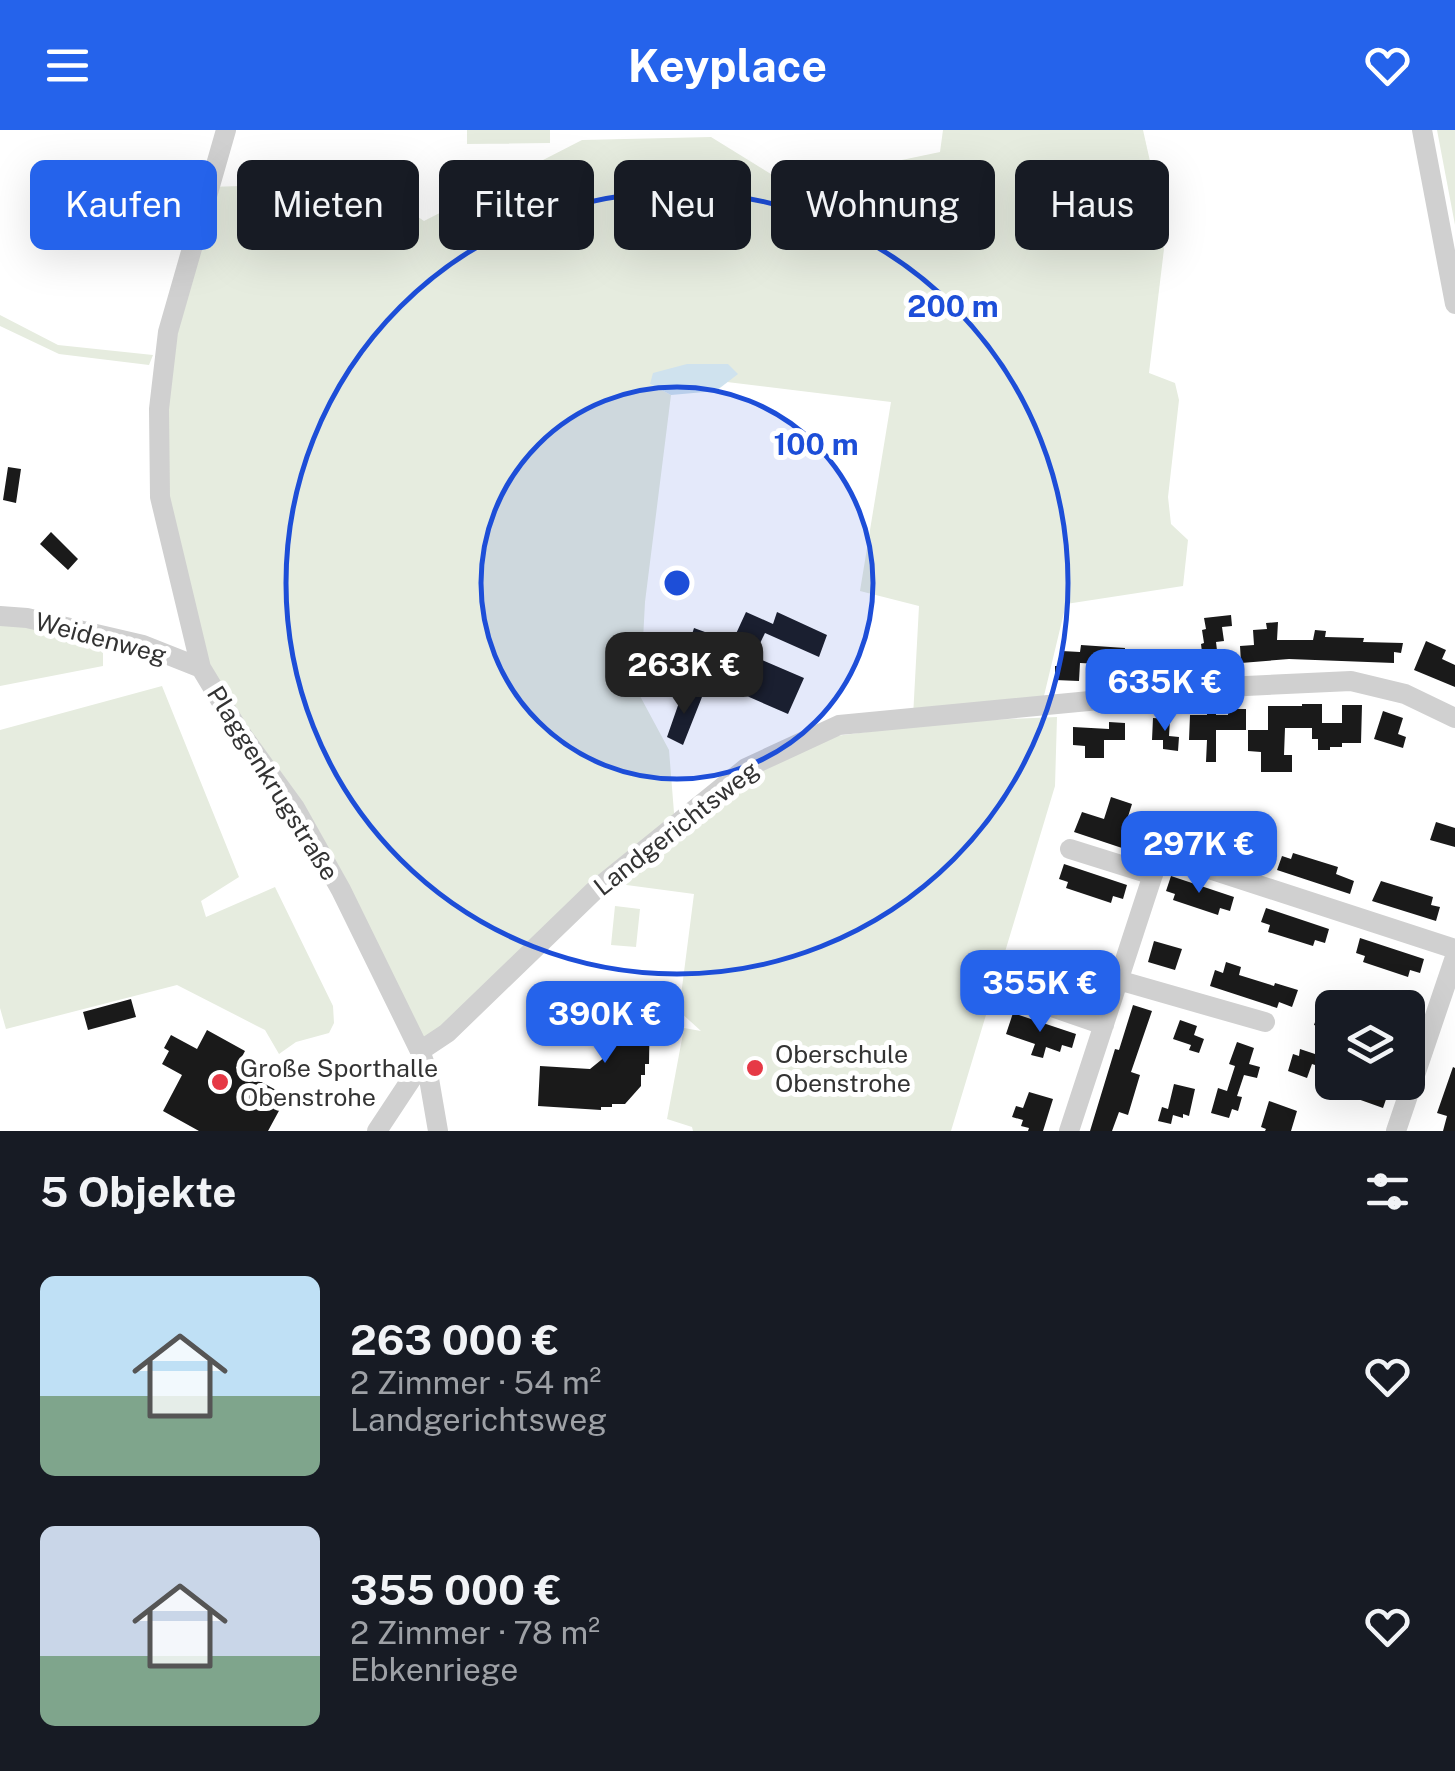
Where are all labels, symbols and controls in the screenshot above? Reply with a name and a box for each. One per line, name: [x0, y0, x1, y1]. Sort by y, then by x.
icon: menu: [40, 38, 95, 93]
icon: heart: [1360, 38, 1415, 93]
text: Keyplace: [628, 39, 827, 92]
chip: Kaufen: [30, 160, 217, 250]
chip: Mieten: [237, 160, 419, 250]
chip: Filter: [439, 160, 594, 250]
chip: Neu: [614, 160, 751, 250]
chip: Wohnung: [771, 160, 995, 250]
chip: Haus: [1015, 160, 1169, 250]
text: 200 m: [907, 288, 999, 324]
text: 100 m: [773, 426, 859, 462]
centre of rings: [659, 565, 695, 601]
street label: Weidenweg: [32, 606, 170, 670]
pin: 263K €: [603, 632, 765, 717]
text: 263K €: [627, 646, 741, 683]
pin: 635K €: [1084, 649, 1246, 734]
text: 635K €: [1108, 663, 1222, 700]
street label: Plaggenkrugstraße: [201, 680, 345, 886]
street label: Landgerichtsweg: [588, 754, 764, 902]
pin: 297K €: [1118, 811, 1280, 896]
text: 297K €: [1143, 825, 1255, 862]
pin: 355K €: [959, 950, 1121, 1035]
text: 355K €: [982, 964, 1098, 1001]
pin: 390K €: [524, 981, 686, 1066]
map controls: [1315, 990, 1425, 1100]
button: layers: [1315, 990, 1425, 1100]
text: 390K €: [548, 995, 662, 1032]
place label: Oberschule Obenstrohe: [775, 1039, 911, 1098]
place label: Große Sporthalle Obenstrohe: [240, 1053, 438, 1112]
marker: Oberschule Obenstrohe: [744, 1057, 766, 1079]
marker: Große Sporthalle Obenstrohe: [209, 1071, 231, 1093]
icon: filters: [1360, 1164, 1415, 1219]
text: 5 Objekte: [40, 1167, 236, 1216]
text: 263 000 €: [350, 1315, 559, 1364]
icon: home: [120, 1316, 240, 1436]
icon: heart: [1360, 1349, 1415, 1404]
text: 2 Zimmer · 54 m²: [350, 1364, 601, 1401]
text: Landgerichtsweg: [350, 1401, 607, 1438]
text: 355 000 €: [350, 1565, 562, 1614]
icon: home: [120, 1566, 240, 1686]
icon: heart: [1360, 1599, 1415, 1654]
text: 2 Zimmer · 78 m²: [350, 1614, 600, 1651]
text: Ebkenriege: [350, 1651, 518, 1688]

